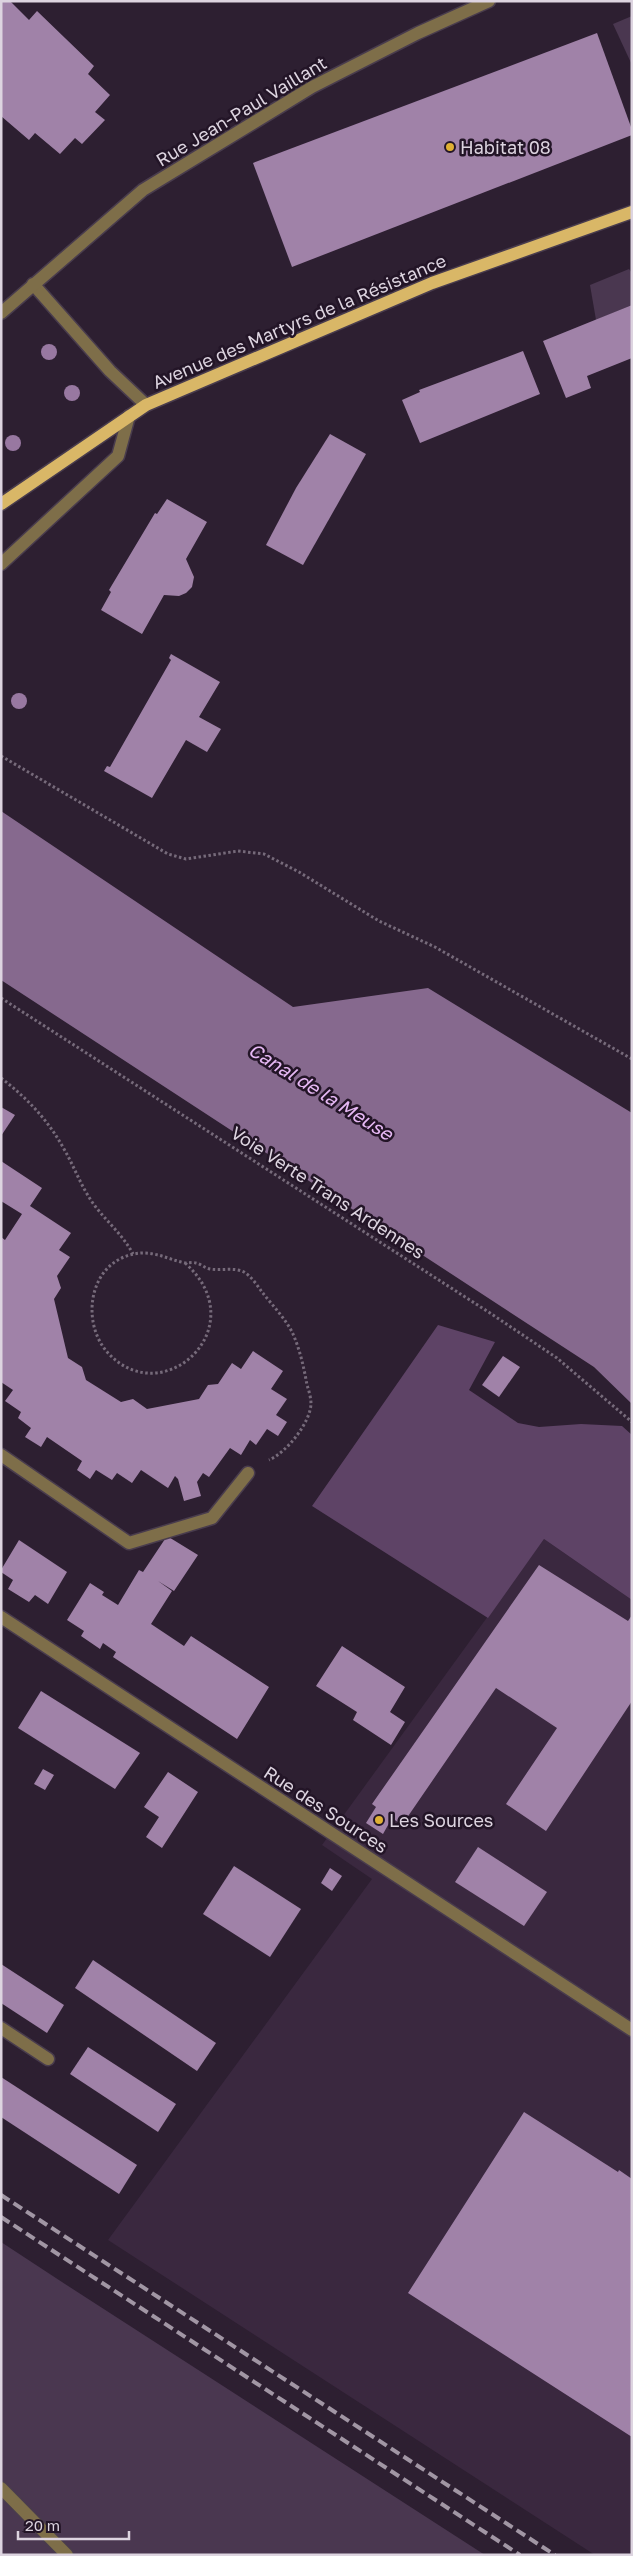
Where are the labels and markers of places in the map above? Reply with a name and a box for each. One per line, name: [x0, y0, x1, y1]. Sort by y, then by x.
place label: Habitat 08: [460, 136, 551, 158]
marker: Habitat 08: [444, 141, 456, 153]
place label: Les Sources: [389, 1809, 493, 1831]
marker: Les Sources: [373, 1814, 385, 1826]

